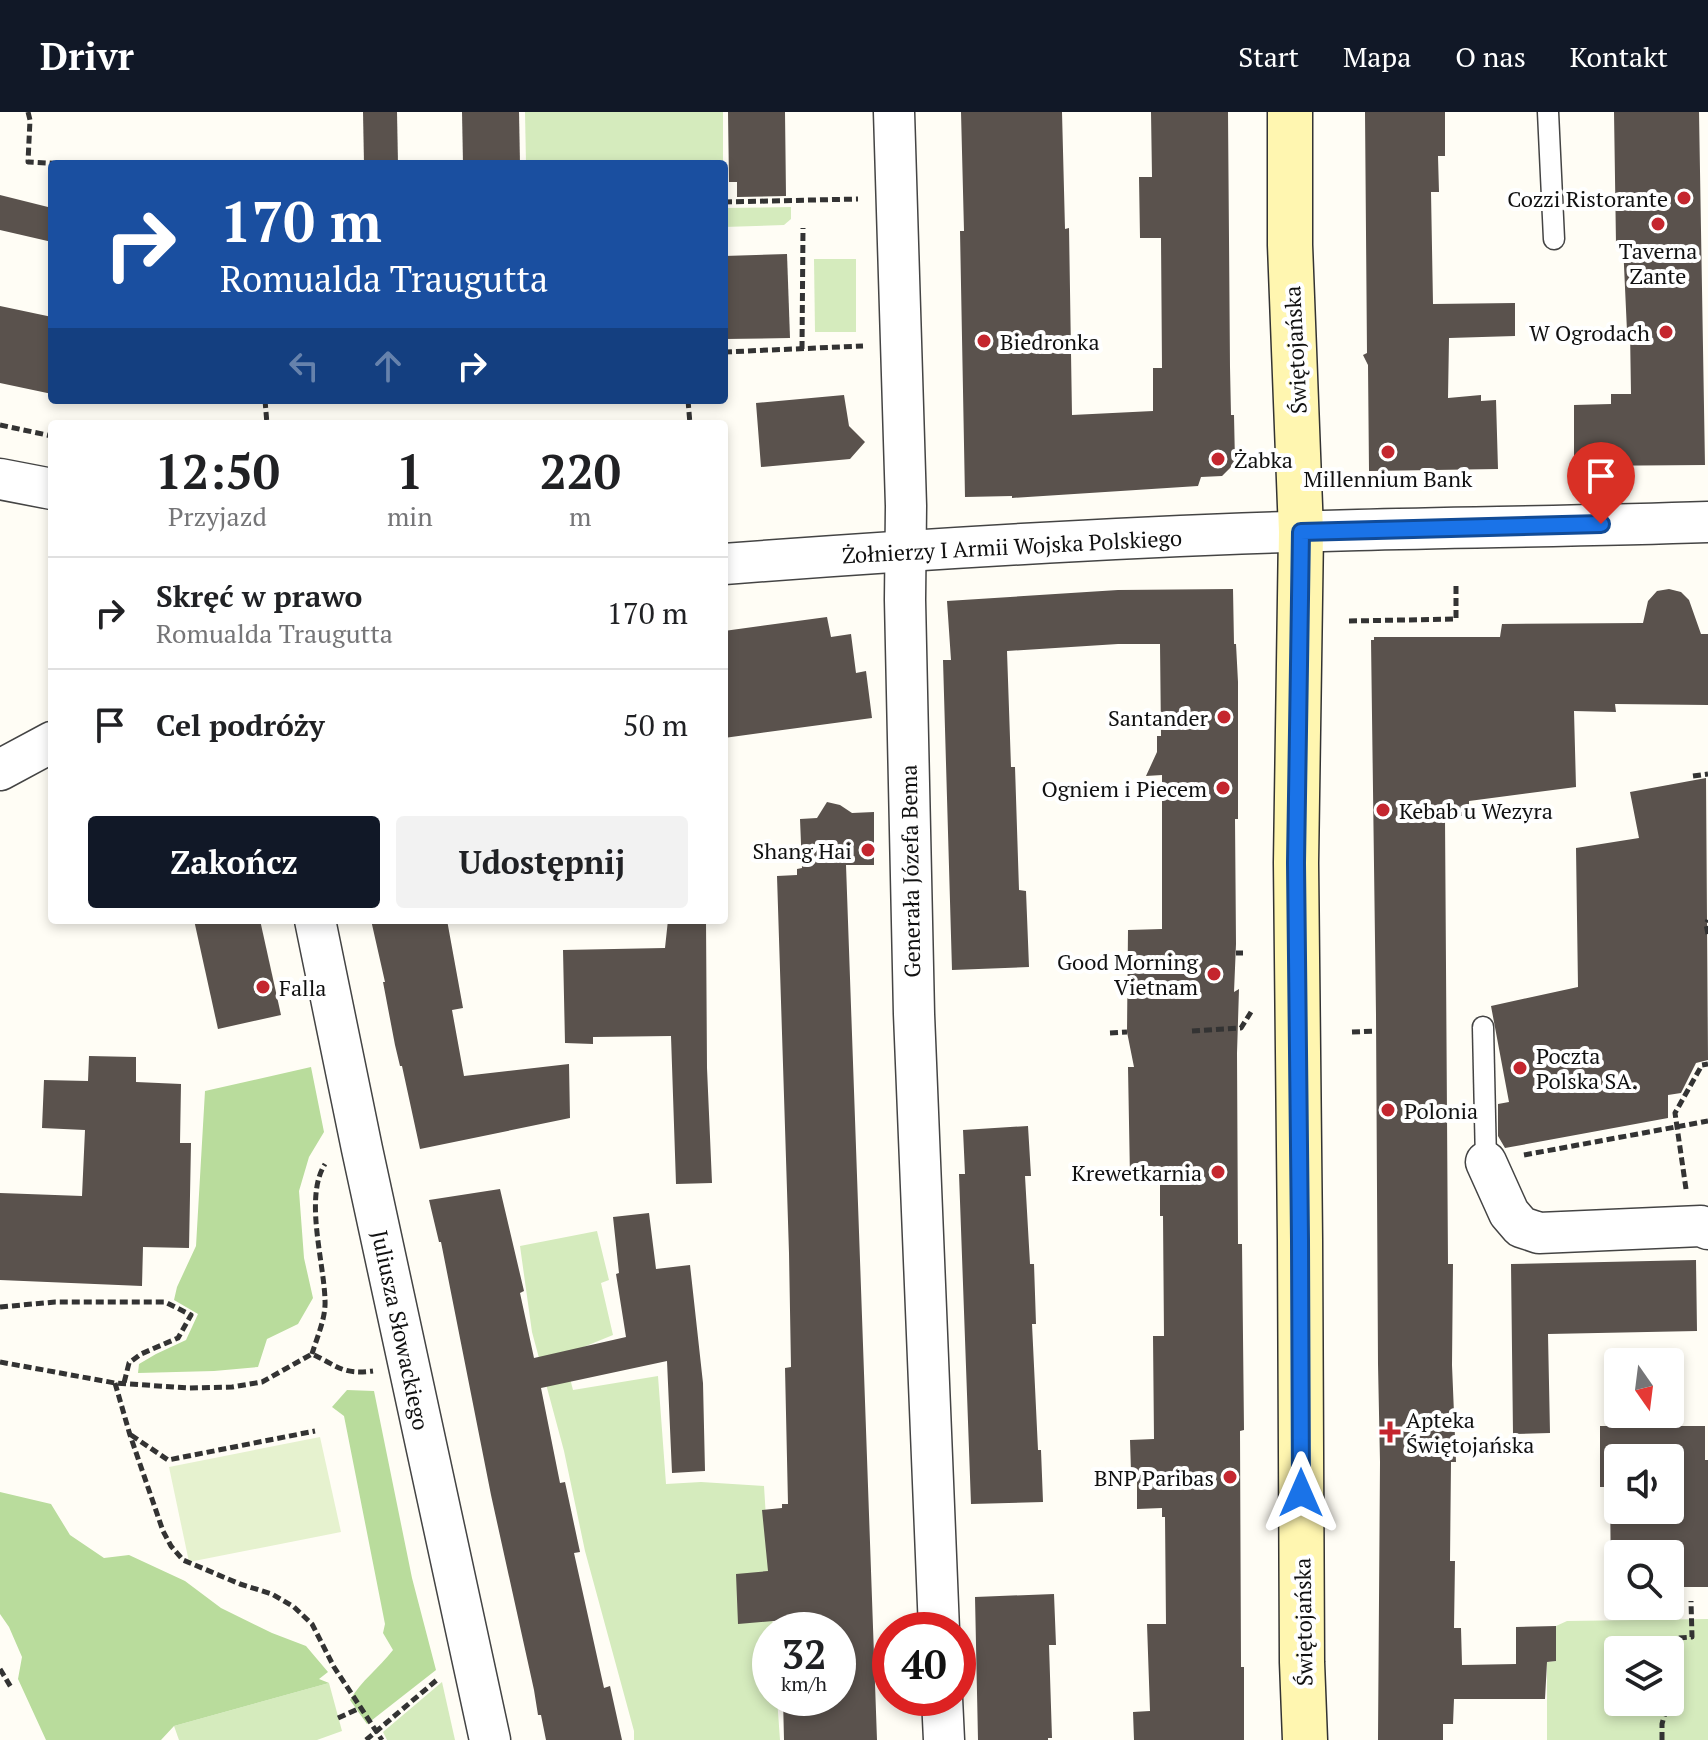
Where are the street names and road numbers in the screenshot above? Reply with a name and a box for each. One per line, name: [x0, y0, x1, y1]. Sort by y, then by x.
street label: Świętojańska: [1277, 285, 1313, 415]
street label: Żołnierzy I Armii Wojska Polskiego: [841, 523, 1183, 569]
street label: Generała Józefa Bema: [894, 764, 926, 978]
street label: Juliusza Słowackiego: [366, 1227, 436, 1433]
street label: Świętojańska: [1287, 1558, 1319, 1686]

